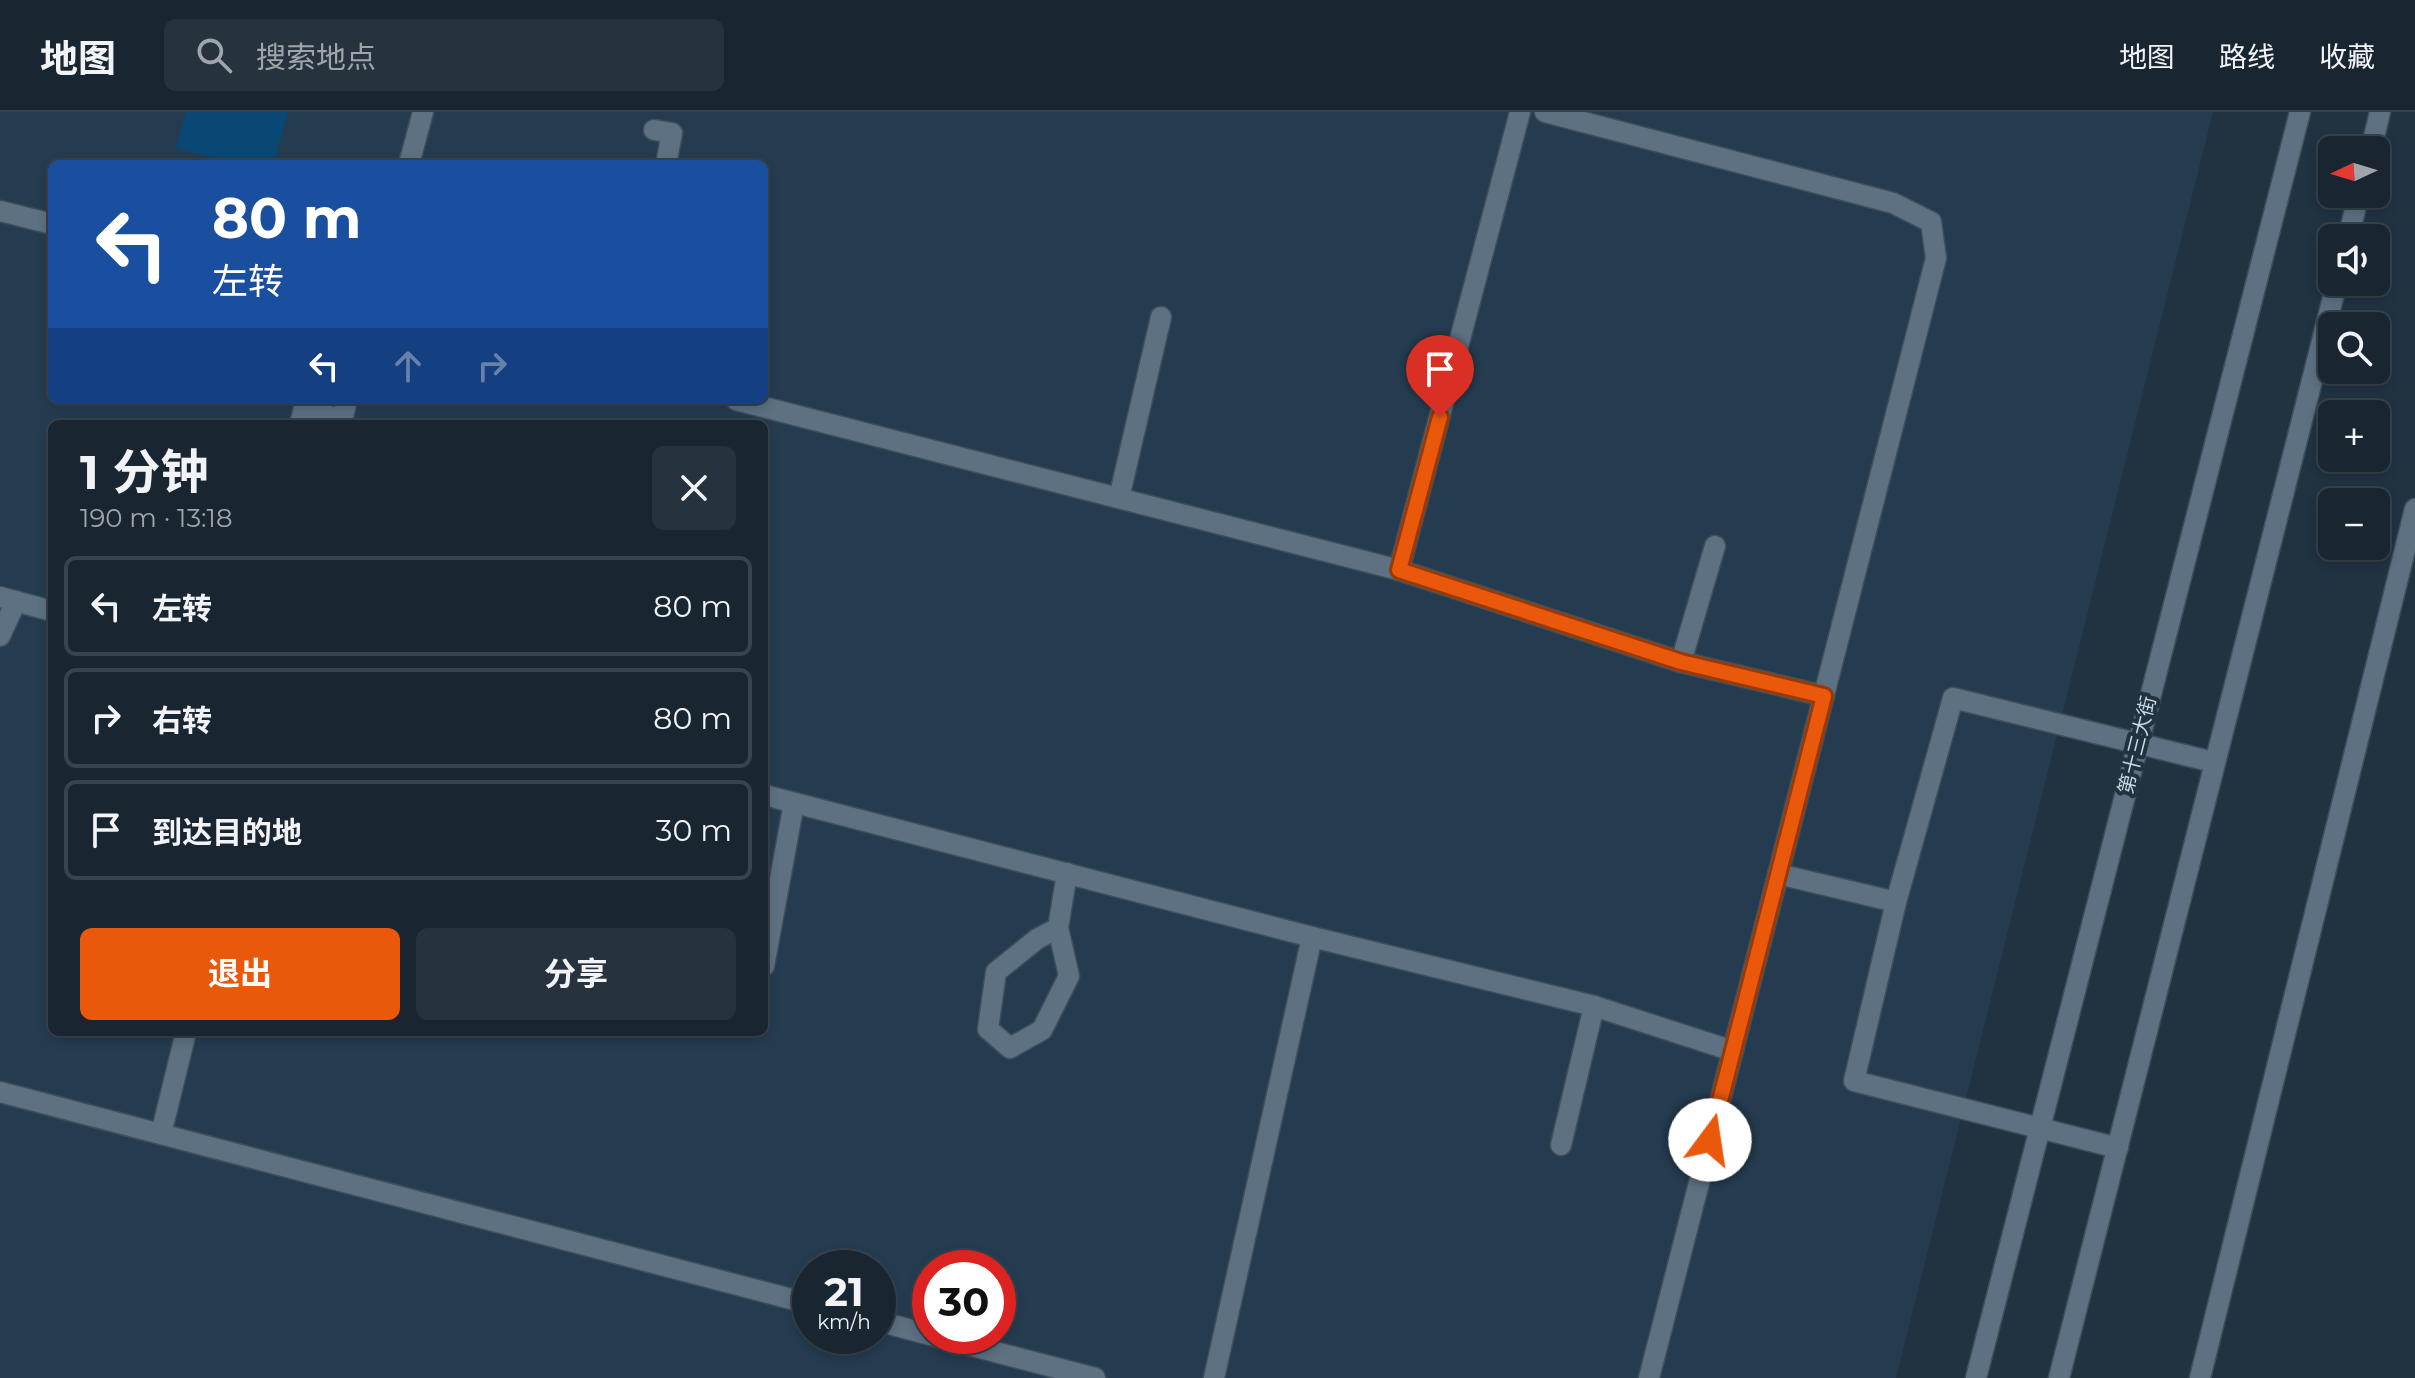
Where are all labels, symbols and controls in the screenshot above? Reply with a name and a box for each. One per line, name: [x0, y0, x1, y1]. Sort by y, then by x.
search box: [164, 19, 724, 91]
icon: search: [192, 33, 236, 77]
text: 地图: [40, 35, 116, 82]
text: 搜索地点: [256, 39, 376, 76]
text: 地图: [2119, 40, 2175, 74]
text: 路线: [2219, 40, 2275, 74]
text: 收藏: [2319, 40, 2375, 74]
north arrow: [2318, 136, 2390, 208]
map controls: [2318, 136, 2390, 560]
text: 80 m: [212, 184, 362, 252]
icon: left: [80, 192, 184, 296]
button: sound: [2318, 224, 2390, 296]
text: 左转: [212, 259, 284, 303]
button: search: [2318, 312, 2390, 384]
pin: [1406, 335, 1474, 417]
icon: left: [302, 344, 346, 388]
icon: ahead: [386, 344, 430, 388]
icon: right: [470, 344, 514, 388]
icon: arrive: [1418, 347, 1462, 391]
button: +: [2318, 400, 2390, 472]
text: 1 分钟: [80, 443, 208, 501]
button: close: [652, 446, 736, 530]
button: −: [2318, 488, 2390, 560]
text: 190 m · 13:18: [80, 502, 233, 534]
icon: left: [84, 584, 128, 628]
text: 80 m: [653, 588, 732, 625]
text: 左转: [152, 590, 212, 627]
street label: 第十三大街: [2113, 694, 2161, 796]
icon: right: [84, 696, 128, 740]
text: 80 m: [653, 700, 732, 737]
text: 右转: [152, 702, 212, 739]
icon: arrive: [84, 808, 128, 852]
text: 30 m: [656, 812, 732, 849]
text: 到达目的地: [152, 814, 302, 851]
button: 退出: [80, 928, 400, 1020]
button: 分享: [416, 928, 736, 1020]
position arrow: [1668, 1098, 1752, 1182]
speed limit sign: 30: [912, 1250, 1016, 1354]
text: 21: [824, 1267, 864, 1316]
text: km/h: [817, 1310, 871, 1334]

